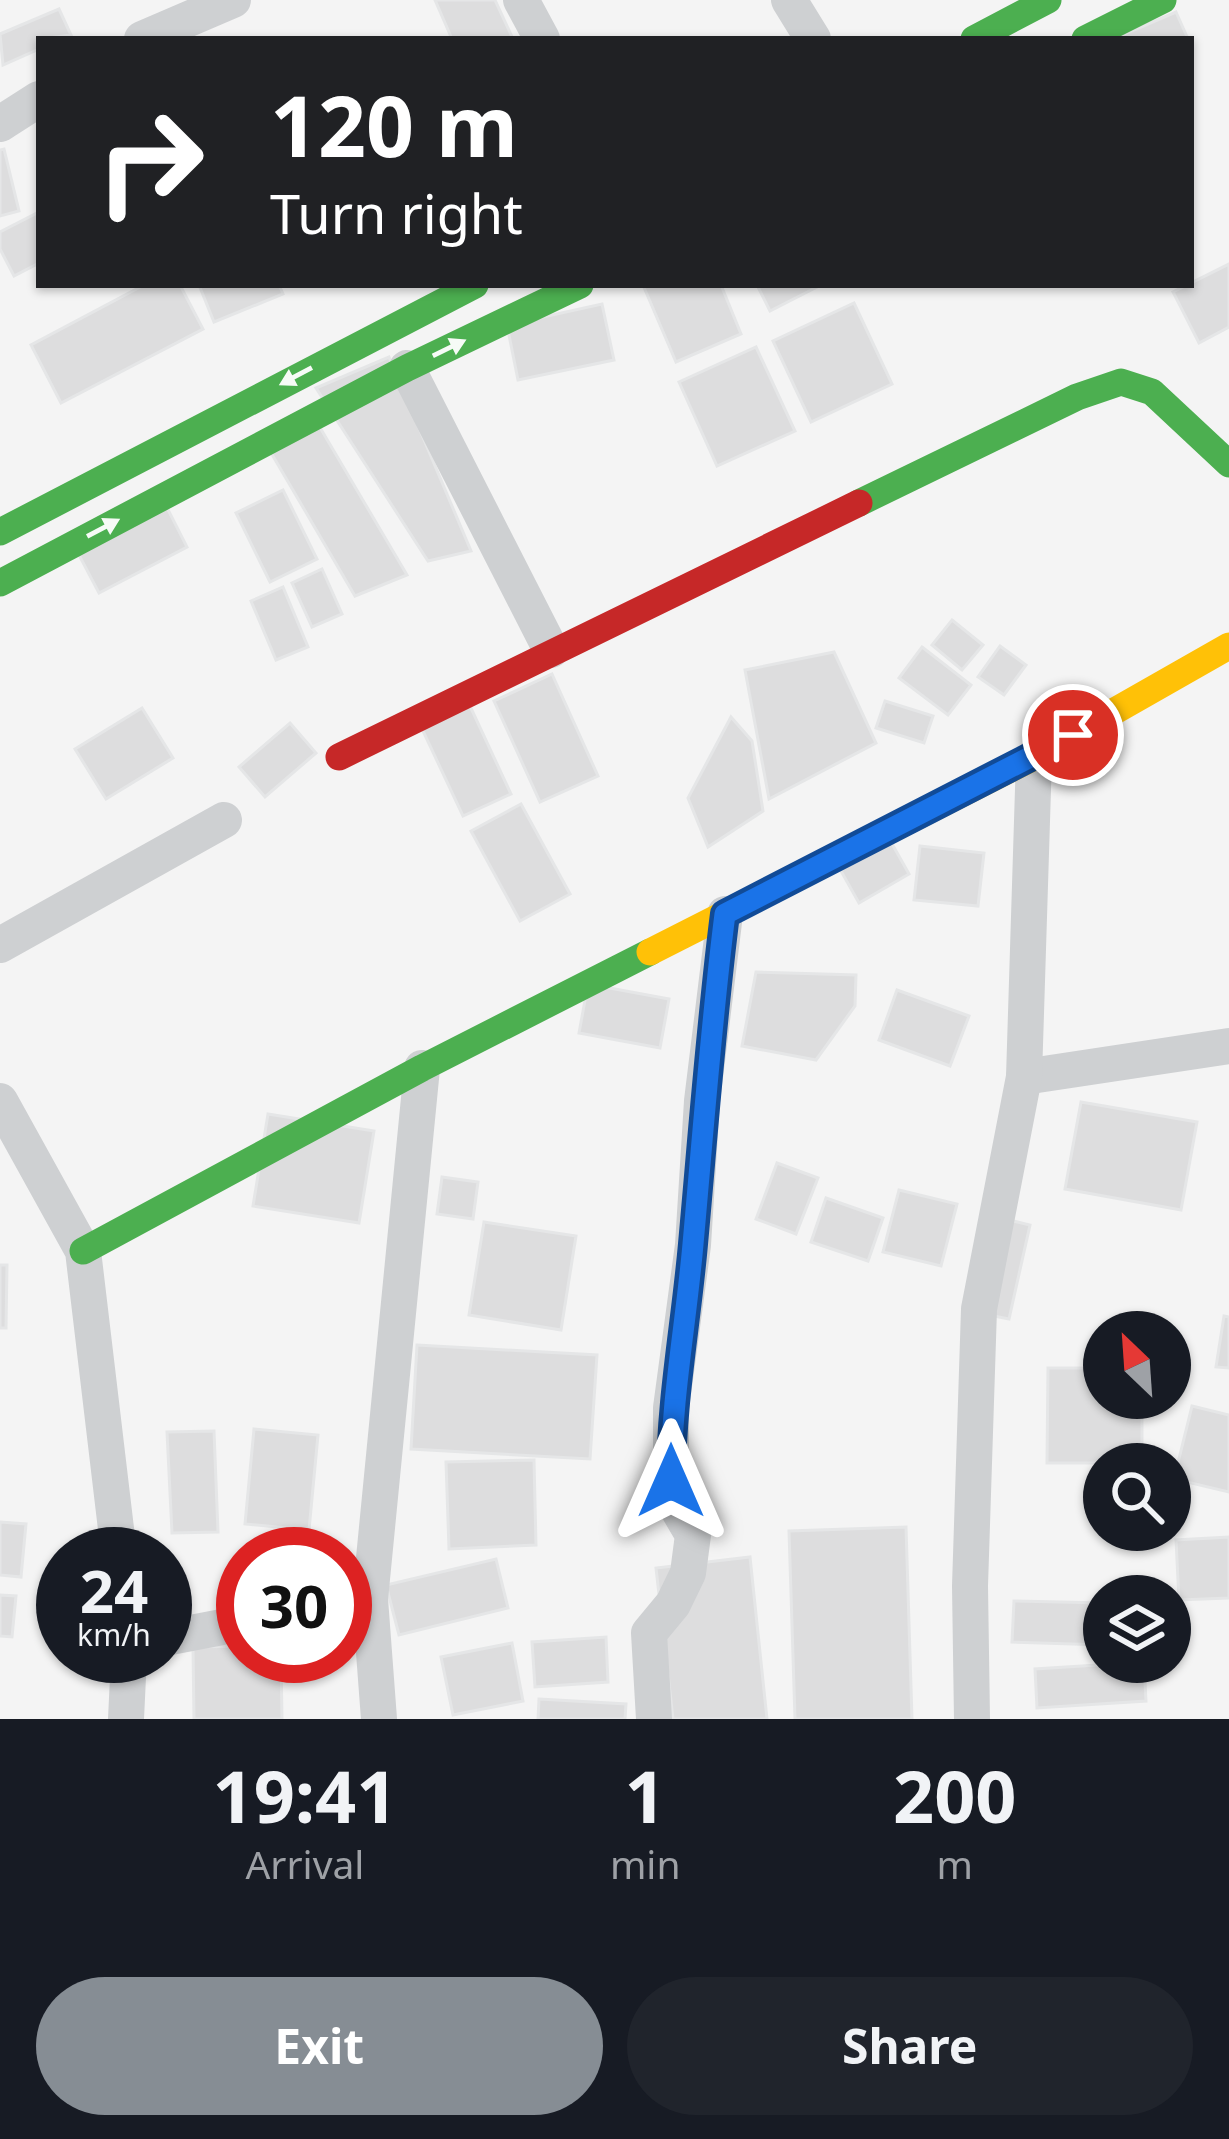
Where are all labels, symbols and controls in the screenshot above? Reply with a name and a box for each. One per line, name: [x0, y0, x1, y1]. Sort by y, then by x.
text: 120 m: [270, 67, 518, 182]
icon: right: [72, 84, 228, 240]
text: Turn right: [270, 176, 523, 250]
one-way arrow: [432, 338, 467, 358]
one-way arrow: [278, 365, 313, 386]
one-way arrow: [86, 519, 121, 539]
pin: [1022, 684, 1124, 786]
icon: arrive: [1040, 702, 1106, 768]
north arrow: [1083, 1311, 1191, 1419]
map controls: [1083, 1311, 1191, 1683]
position arrow: [608, 1418, 734, 1544]
button: search: [1083, 1443, 1191, 1551]
speed limit sign: 30: [216, 1527, 372, 1683]
text: 24: [80, 1549, 148, 1631]
button: layers: [1083, 1575, 1191, 1683]
text: km/h: [77, 1614, 151, 1655]
text: 19:41: [212, 1746, 397, 1844]
text: 1: [625, 1746, 666, 1844]
text: 200: [893, 1746, 1017, 1844]
text: Arrival: [245, 1837, 364, 1890]
text: min: [610, 1837, 681, 1890]
text: m: [937, 1837, 973, 1890]
button: Exit: [36, 1977, 603, 2115]
button: Share: [627, 1977, 1193, 2115]

